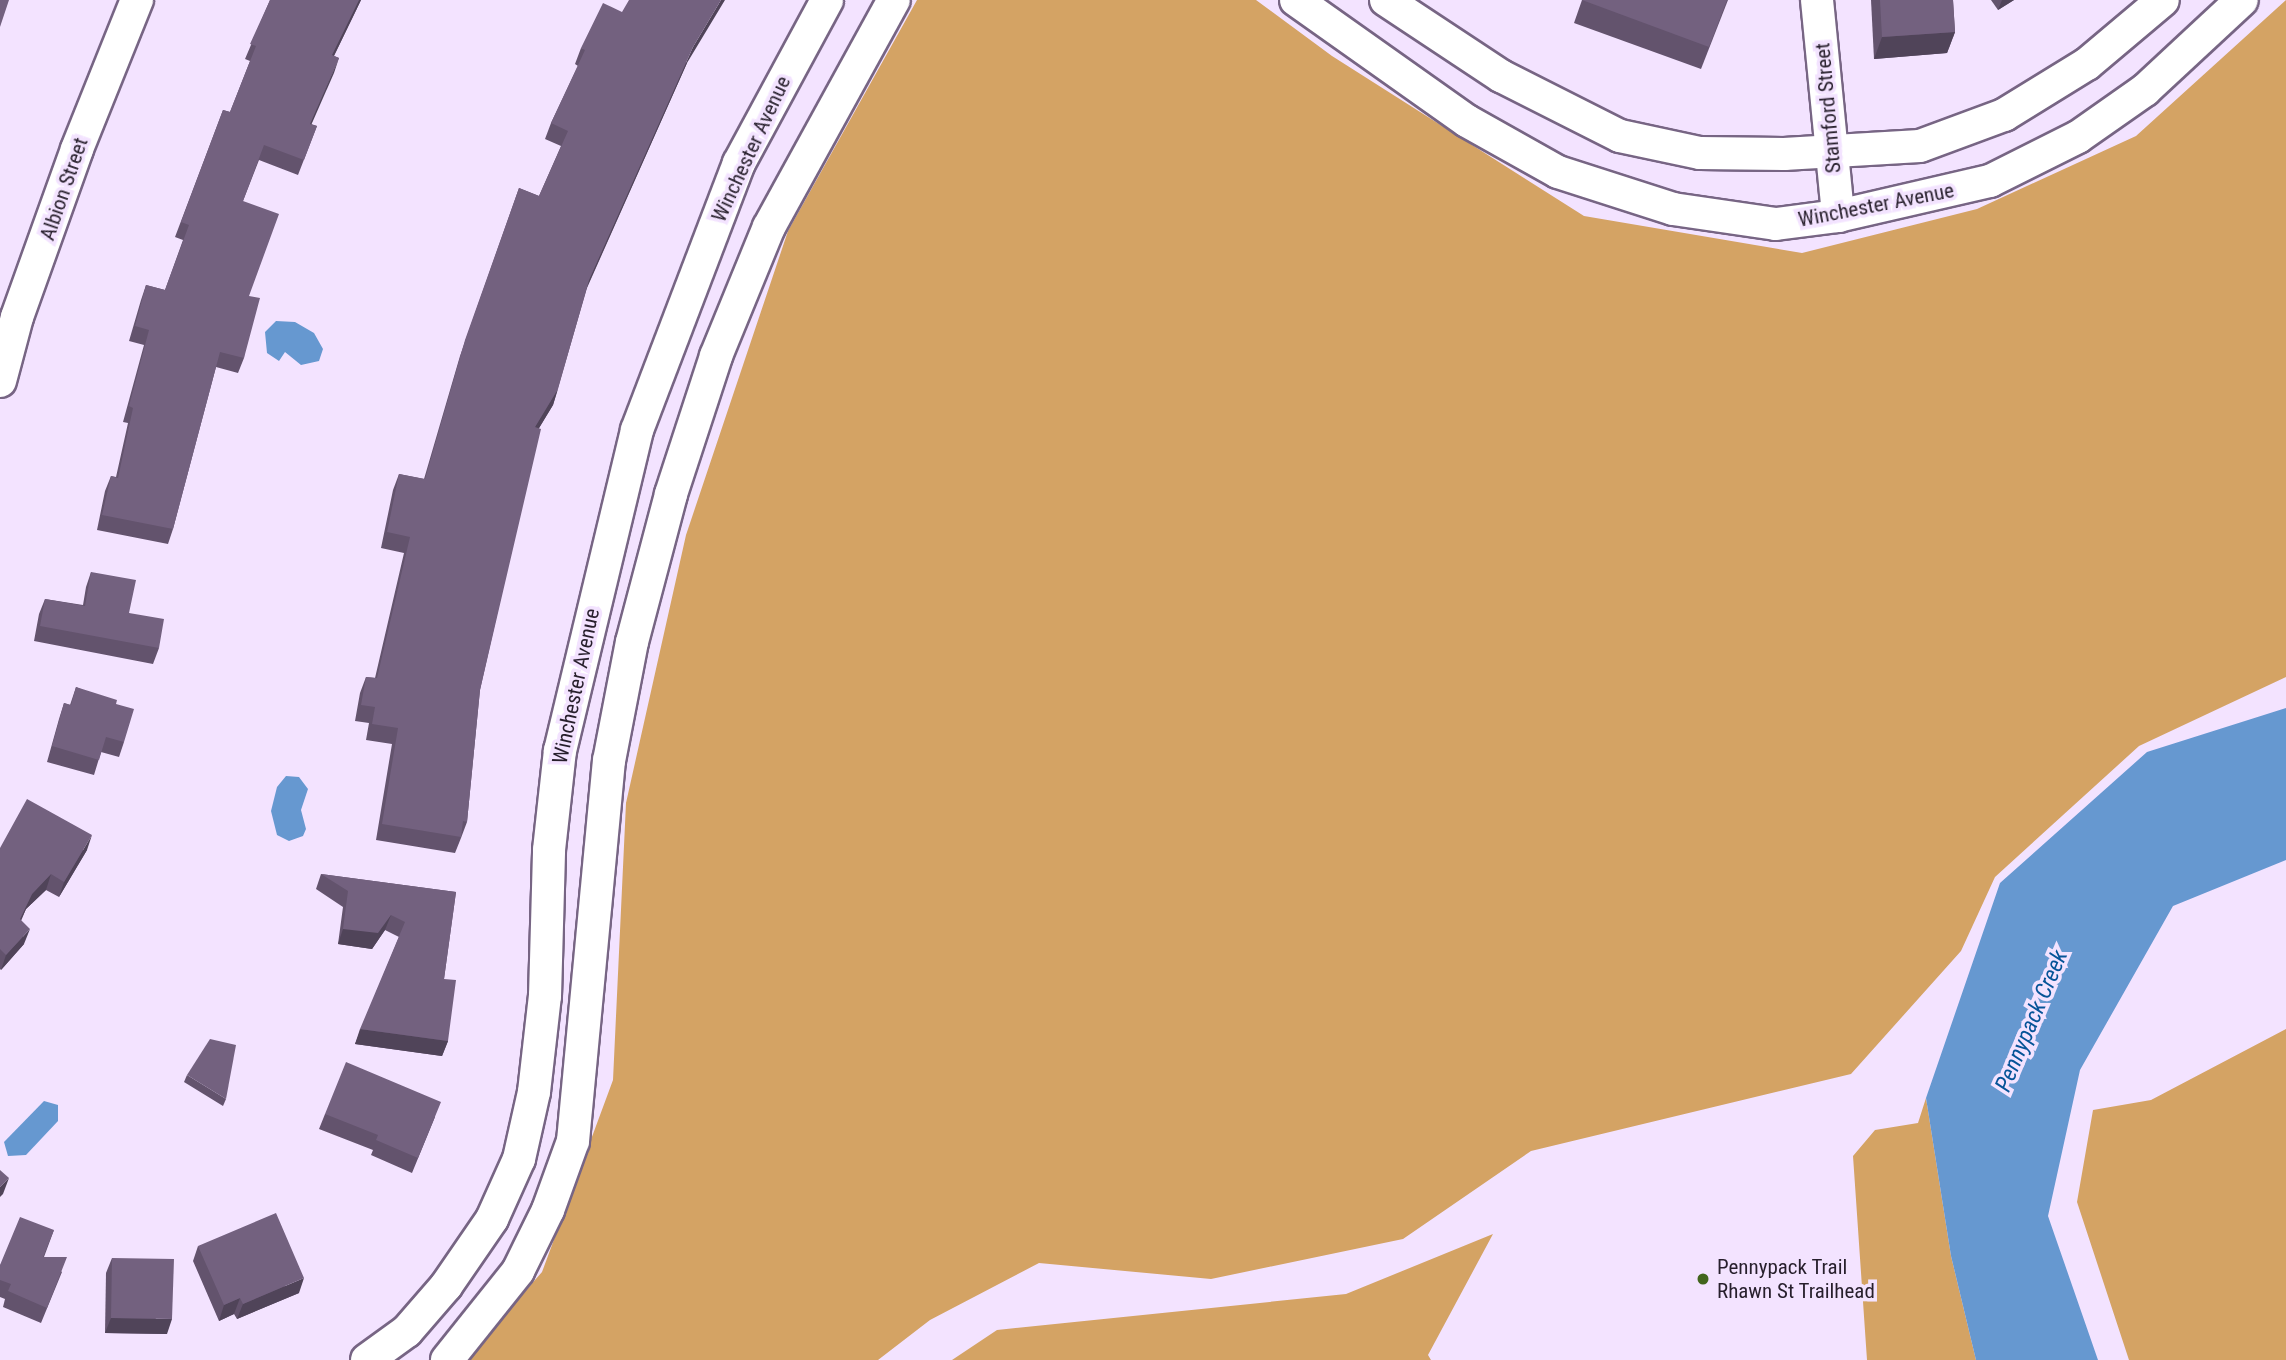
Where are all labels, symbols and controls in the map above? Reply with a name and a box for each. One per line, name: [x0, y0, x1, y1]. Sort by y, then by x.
street label: Stamford Street: [1810, 42, 1846, 174]
street label: Winchester Avenue: [706, 72, 796, 226]
street label: Albion Street: [35, 134, 93, 244]
street label: Winchester Avenue: [1796, 178, 1956, 232]
street label: Winchester Avenue: [547, 606, 605, 766]
water label: Pennypack Creek: [1990, 946, 2074, 1096]
place label: Pennypack Trail Rhawn St Trailhead: [1717, 1254, 1875, 1304]
marker: Pennypack Trail Rhawn St Trailhead: [1695, 1271, 1711, 1287]

